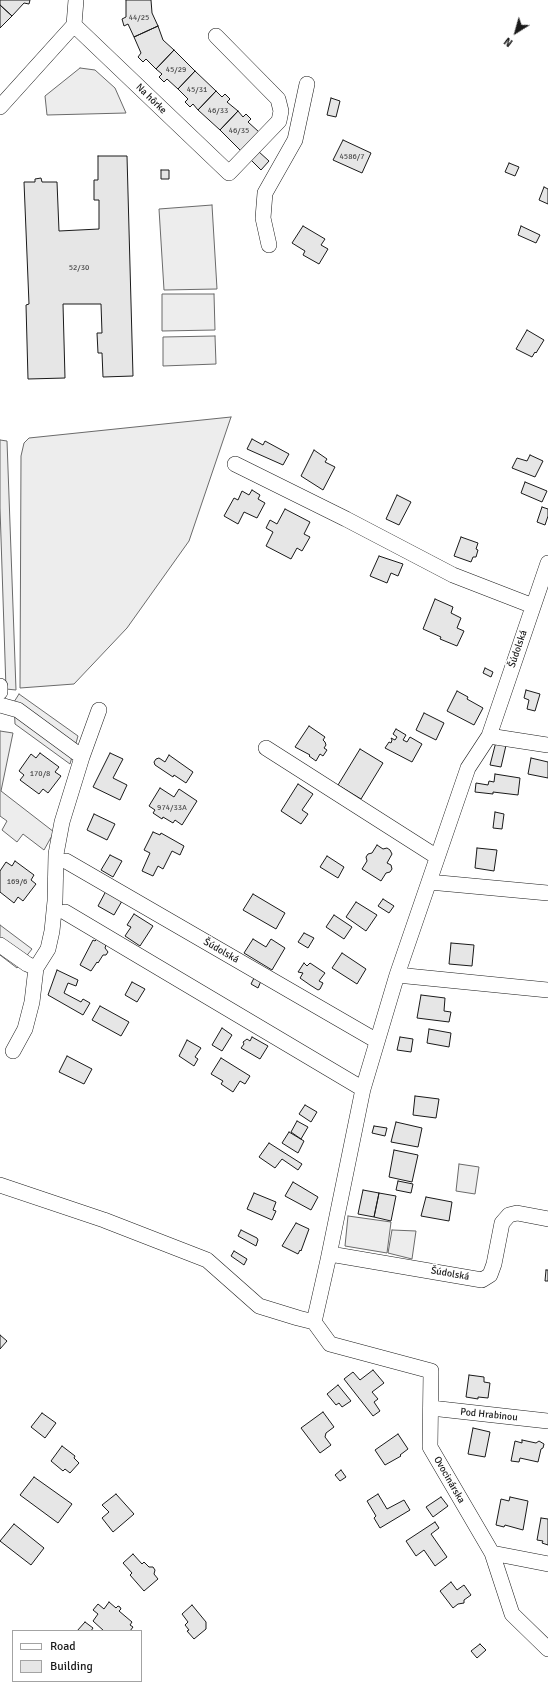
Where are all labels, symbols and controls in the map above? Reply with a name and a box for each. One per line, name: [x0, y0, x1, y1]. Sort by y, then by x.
north arrow: [496, 12, 536, 52]
house number: 44/25: [129, 13, 149, 23]
text: N: [502, 34, 515, 49]
house number: 45/29: [166, 65, 186, 75]
street label: Na hôrke: [133, 81, 169, 117]
house number: 45/31: [187, 85, 207, 95]
house number: 46/33: [208, 106, 228, 116]
house number: 46/35: [229, 126, 249, 136]
house number: 4586/7: [340, 152, 364, 162]
house number: 52/30: [69, 263, 89, 273]
street label: Šúdolská: [506, 629, 530, 669]
house number: 170/8: [30, 769, 50, 779]
house number: 974/33A: [157, 803, 187, 813]
house number: 169/6: [7, 877, 27, 887]
street label: Šúdolská: [201, 936, 241, 966]
street label: Šúdolská: [430, 1265, 470, 1283]
street label: Pod Hrabinou: [460, 1406, 518, 1424]
street label: Ovocinárska: [431, 1454, 467, 1506]
legend: [12, 1630, 142, 1682]
text: Road: [50, 1639, 76, 1654]
text: Building: [50, 1659, 93, 1674]

